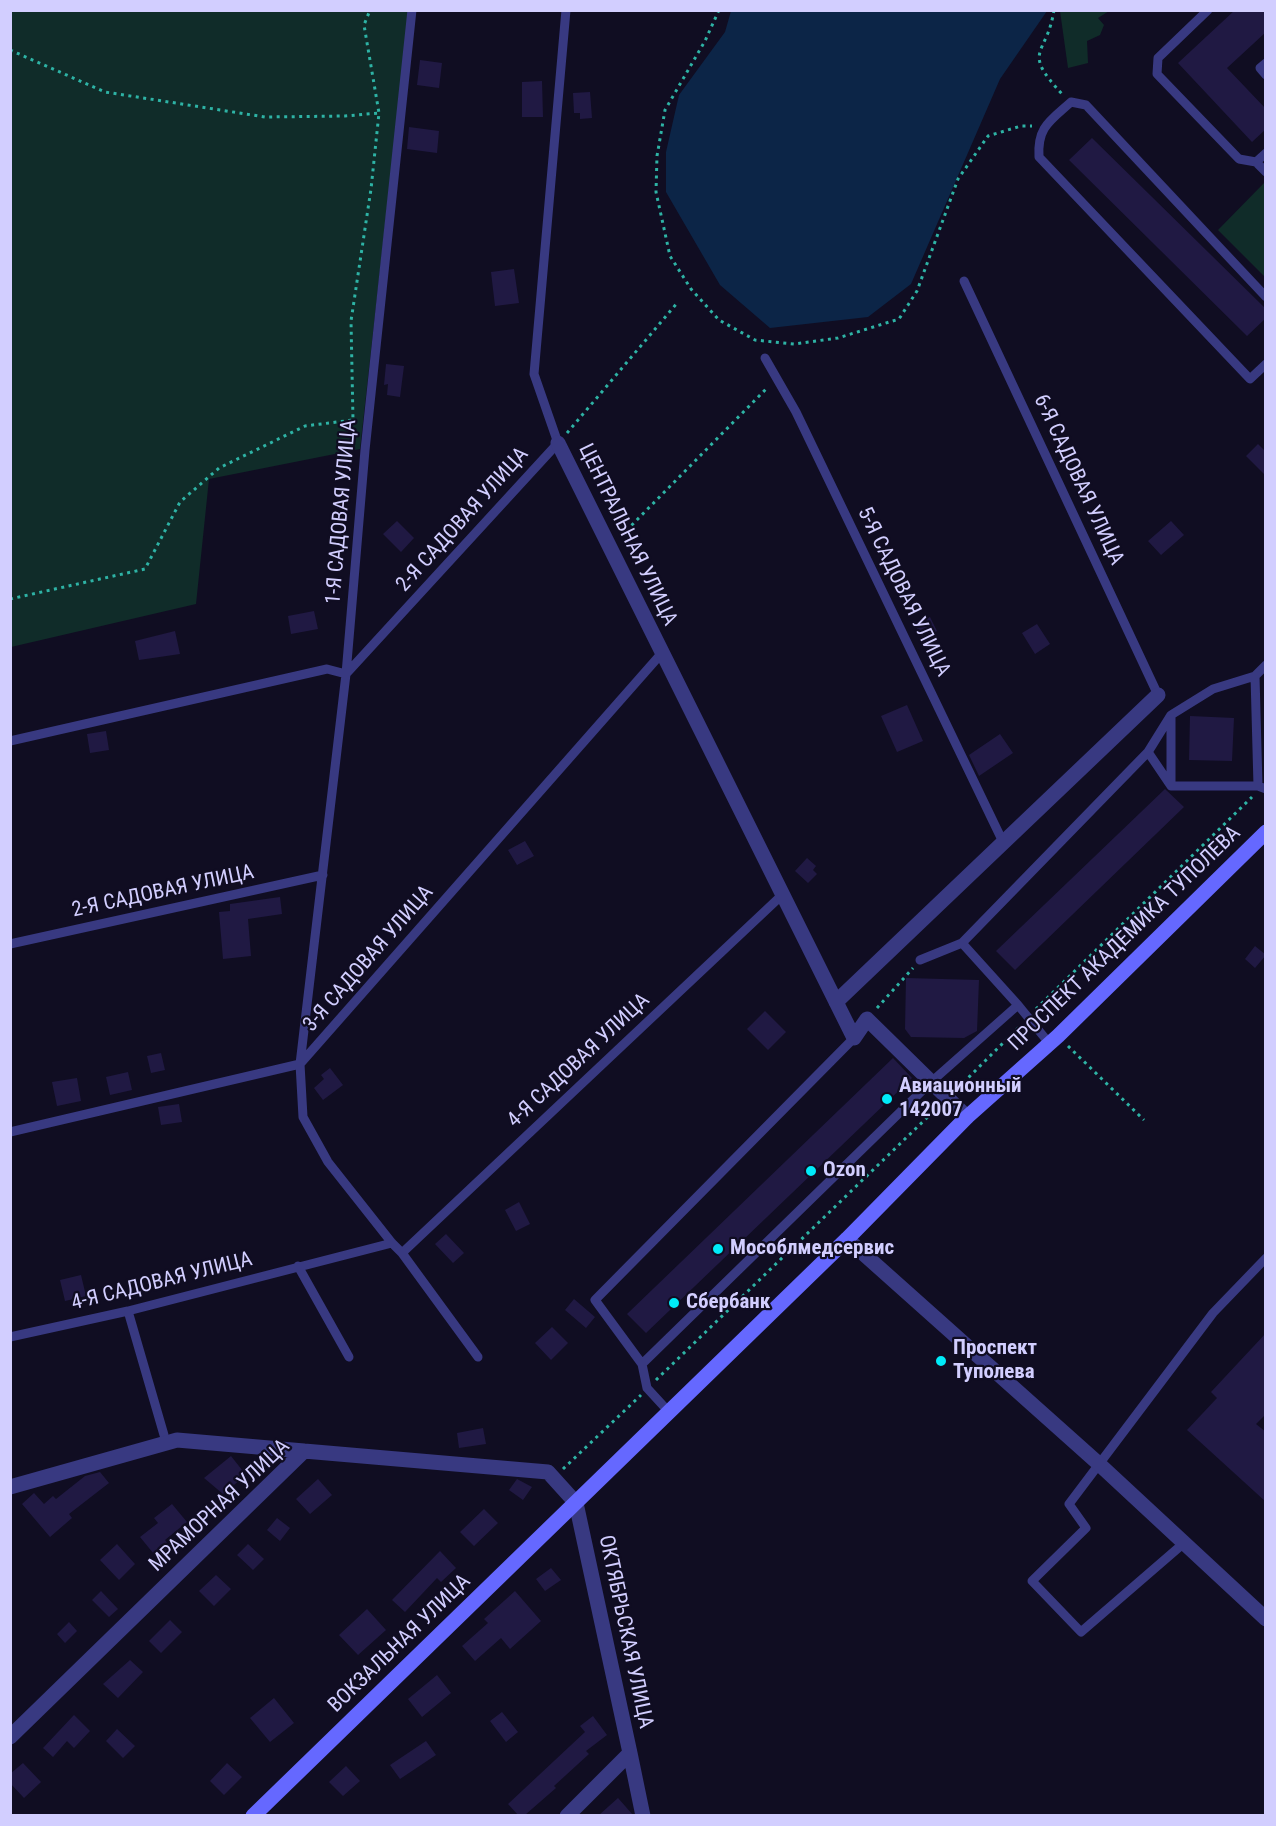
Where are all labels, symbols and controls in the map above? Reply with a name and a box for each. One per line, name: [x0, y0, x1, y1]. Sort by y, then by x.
street label: 6-Я САДОВАЯ УЛИЦА: [1027, 391, 1129, 569]
street label: 1-Я САДОВАЯ УЛИЦА: [321, 419, 363, 605]
street label: ЦЕНТРАЛЬНАЯ УЛИЦА: [572, 440, 682, 630]
street label: 2-Я САДОВАЯ УЛИЦА: [392, 443, 534, 597]
street label: 5-Я САДОВАЯ УЛИЦА: [851, 503, 955, 681]
street label: ПРОСПЕКТ АКАДЕМИКА ТУПОЛЕВА: [1004, 821, 1246, 1057]
street label: 2-Я САДОВАЯ УЛИЦА: [70, 860, 256, 924]
street label: 3-Я САДОВАЯ УЛИЦА: [299, 881, 439, 1037]
street label: 4-Я САДОВАЯ УЛИЦА: [503, 989, 655, 1133]
place label: Авиационный 142007: [899, 1074, 1022, 1124]
marker: Авиационный 142007: [880, 1092, 894, 1106]
place label: Ozon: [823, 1158, 866, 1184]
marker: Ozon: [804, 1164, 818, 1178]
place label: Мособлмедсервис: [730, 1236, 894, 1262]
marker: Мособлмедсервис: [711, 1242, 725, 1256]
street label: 4-Я САДОВАЯ УЛИЦА: [69, 1247, 255, 1317]
place label: Сбербанк: [686, 1290, 770, 1316]
marker: Сбербанк: [667, 1296, 681, 1310]
place label: Проспект Туполева: [953, 1336, 1037, 1386]
marker: Проспект Туполева: [934, 1354, 948, 1368]
street label: МРАМОРНАЯ УЛИЦА: [145, 1434, 295, 1578]
street label: ОКТЯБРЬСКАЯ УЛИЦА: [592, 1533, 658, 1731]
street label: ВОКЗАЛЬНАЯ УЛИЦА: [324, 1570, 476, 1718]

